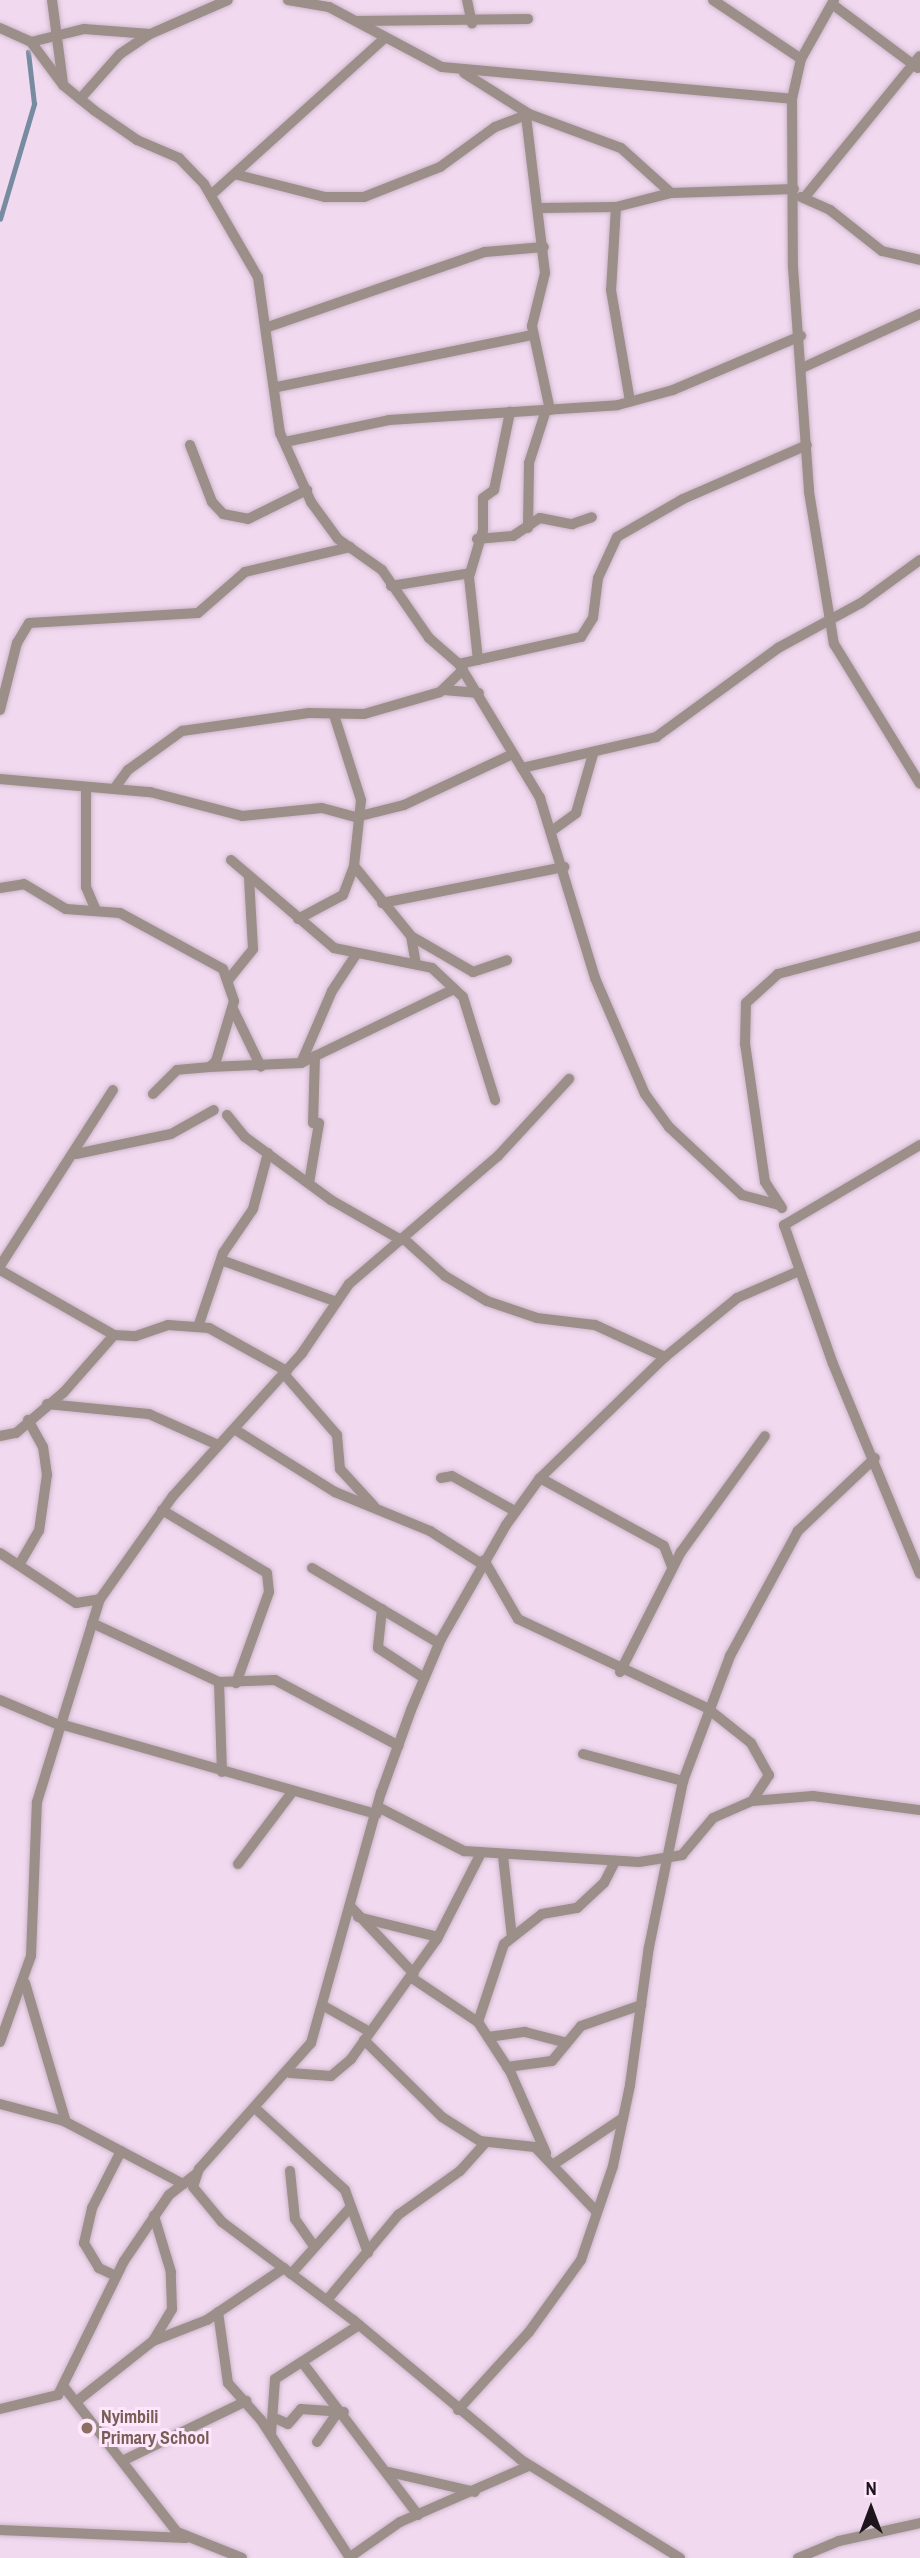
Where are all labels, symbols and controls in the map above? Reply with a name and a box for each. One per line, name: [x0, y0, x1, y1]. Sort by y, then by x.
place label: Nyimbili Primary School: [101, 2407, 209, 2450]
marker: Nyimbili Primary School: [79, 2420, 95, 2436]
north arrow: [836, 2474, 906, 2544]
text: N: [865, 2475, 877, 2501]

